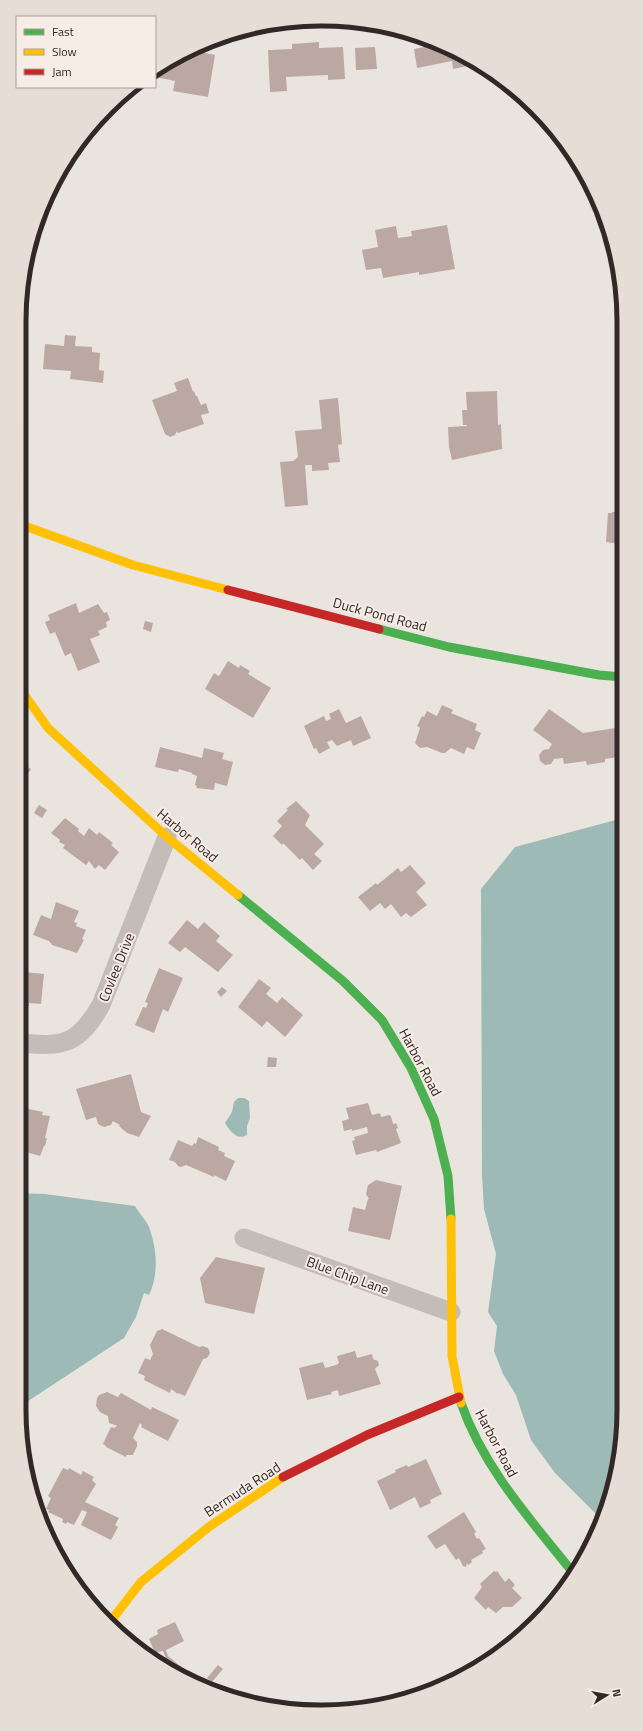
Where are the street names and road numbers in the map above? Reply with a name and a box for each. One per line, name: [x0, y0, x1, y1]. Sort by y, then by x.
street label: Duck Pond Road: [331, 591, 429, 637]
street label: Harbor Road: [153, 803, 223, 867]
street label: Covlee Drive: [93, 929, 139, 1005]
street label: Harbor Road: [394, 1024, 448, 1100]
street label: Blue Chip Lane: [304, 1250, 392, 1300]
street label: Harbor Road: [470, 1405, 524, 1481]
street label: Bermuda Road: [200, 1456, 284, 1522]

